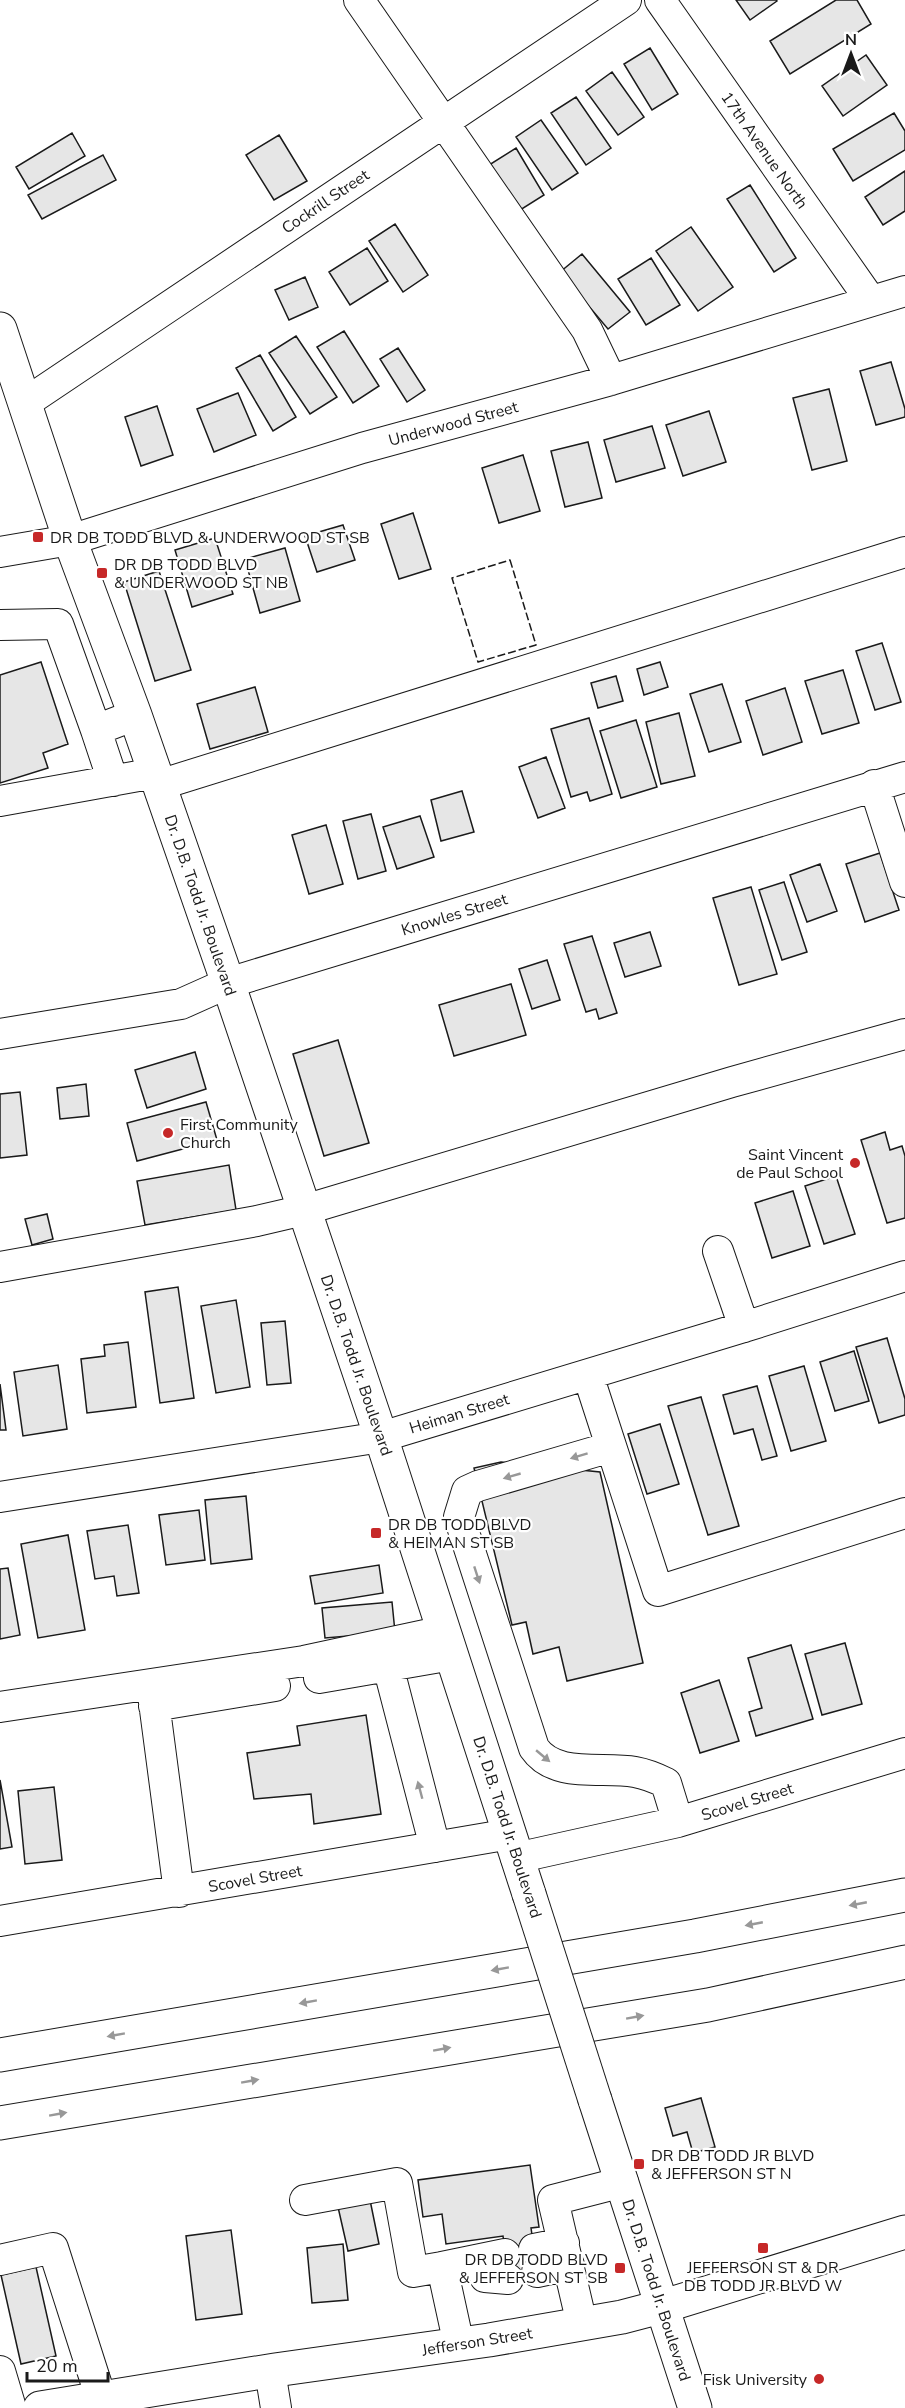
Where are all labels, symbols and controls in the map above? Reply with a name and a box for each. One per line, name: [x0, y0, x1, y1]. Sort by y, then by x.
north arrow: [821, 24, 881, 84]
text: N: [845, 29, 857, 51]
street label: 17th Avenue North: [716, 88, 813, 213]
street label: Cockrill Street: [277, 164, 374, 239]
street label: Underwood Street: [386, 396, 521, 452]
place label: DR DB TODD BLVD & UNDERWOOD ST SB: [50, 527, 370, 549]
marker: DR DB TODD BLVD & UNDERWOOD ST SB: [31, 530, 45, 544]
place label: DR DB TODD BLVD & UNDERWOOD ST NB: [114, 554, 288, 594]
marker: DR DB TODD BLVD & UNDERWOOD ST NB: [95, 566, 109, 580]
street label: Dr. D.B. Todd Jr. Boulevard: [159, 812, 241, 999]
street label: Knowles Street: [399, 888, 510, 942]
place label: First Community Church: [180, 1114, 298, 1154]
marker: First Community Church: [161, 1126, 175, 1140]
place label: Saint Vincent de Paul School: [736, 1144, 843, 1184]
marker: Saint Vincent de Paul School: [848, 1156, 862, 1170]
street label: Dr. D.B. Todd Jr. Boulevard: [315, 1272, 397, 1459]
street label: Heiman Street: [407, 1388, 512, 1440]
one-way arrow: [570, 1452, 588, 1461]
one-way arrow: [503, 1472, 521, 1481]
place label: DR DB TODD BLVD & HEIMAN ST SB: [388, 1514, 531, 1554]
marker: DR DB TODD BLVD & HEIMAN ST SB: [369, 1526, 383, 1540]
one-way arrow: [473, 1566, 483, 1584]
street label: Dr. D.B. Todd Jr. Boulevard: [467, 1734, 547, 1921]
one-way arrow: [535, 1750, 551, 1763]
street label: Scovel Street: [699, 1777, 796, 1826]
one-way arrow: [415, 1781, 424, 1799]
street label: Scovel Street: [206, 1860, 304, 1898]
one-way arrow: [849, 1900, 868, 1909]
one-way arrow: [745, 1920, 764, 1929]
one-way arrow: [491, 1965, 510, 1974]
one-way arrow: [298, 1998, 317, 2007]
one-way arrow: [625, 2012, 644, 2021]
one-way arrow: [106, 2031, 125, 2040]
one-way arrow: [433, 2044, 452, 2053]
one-way arrow: [241, 2077, 260, 2086]
one-way arrow: [48, 2109, 67, 2118]
place label: DR DB TODD JR BLVD & JEFFERSON ST N: [651, 2145, 814, 2185]
marker: DR DB TODD JR BLVD & JEFFERSON ST N: [632, 2157, 646, 2171]
street label: Dr. D.B. Todd Jr. Boulevard: [616, 2197, 696, 2384]
marker: JEFFERSON ST & DR DB TODD JR BLVD W: [756, 2241, 770, 2255]
place label: DR DB TODD BLVD & JEFFERSON ST SB: [459, 2249, 608, 2289]
place label: JEFFERSON ST & DR DB TODD JR BLVD W: [684, 2257, 843, 2297]
marker: DR DB TODD BLVD & JEFFERSON ST SB: [613, 2261, 627, 2275]
street label: Jefferson Street: [419, 2322, 534, 2362]
scale bar: [27, 2345, 108, 2383]
text: 20 m: [36, 2354, 78, 2378]
place label: Fisk University: [703, 2369, 808, 2391]
marker: Fisk University: [812, 2372, 826, 2386]

